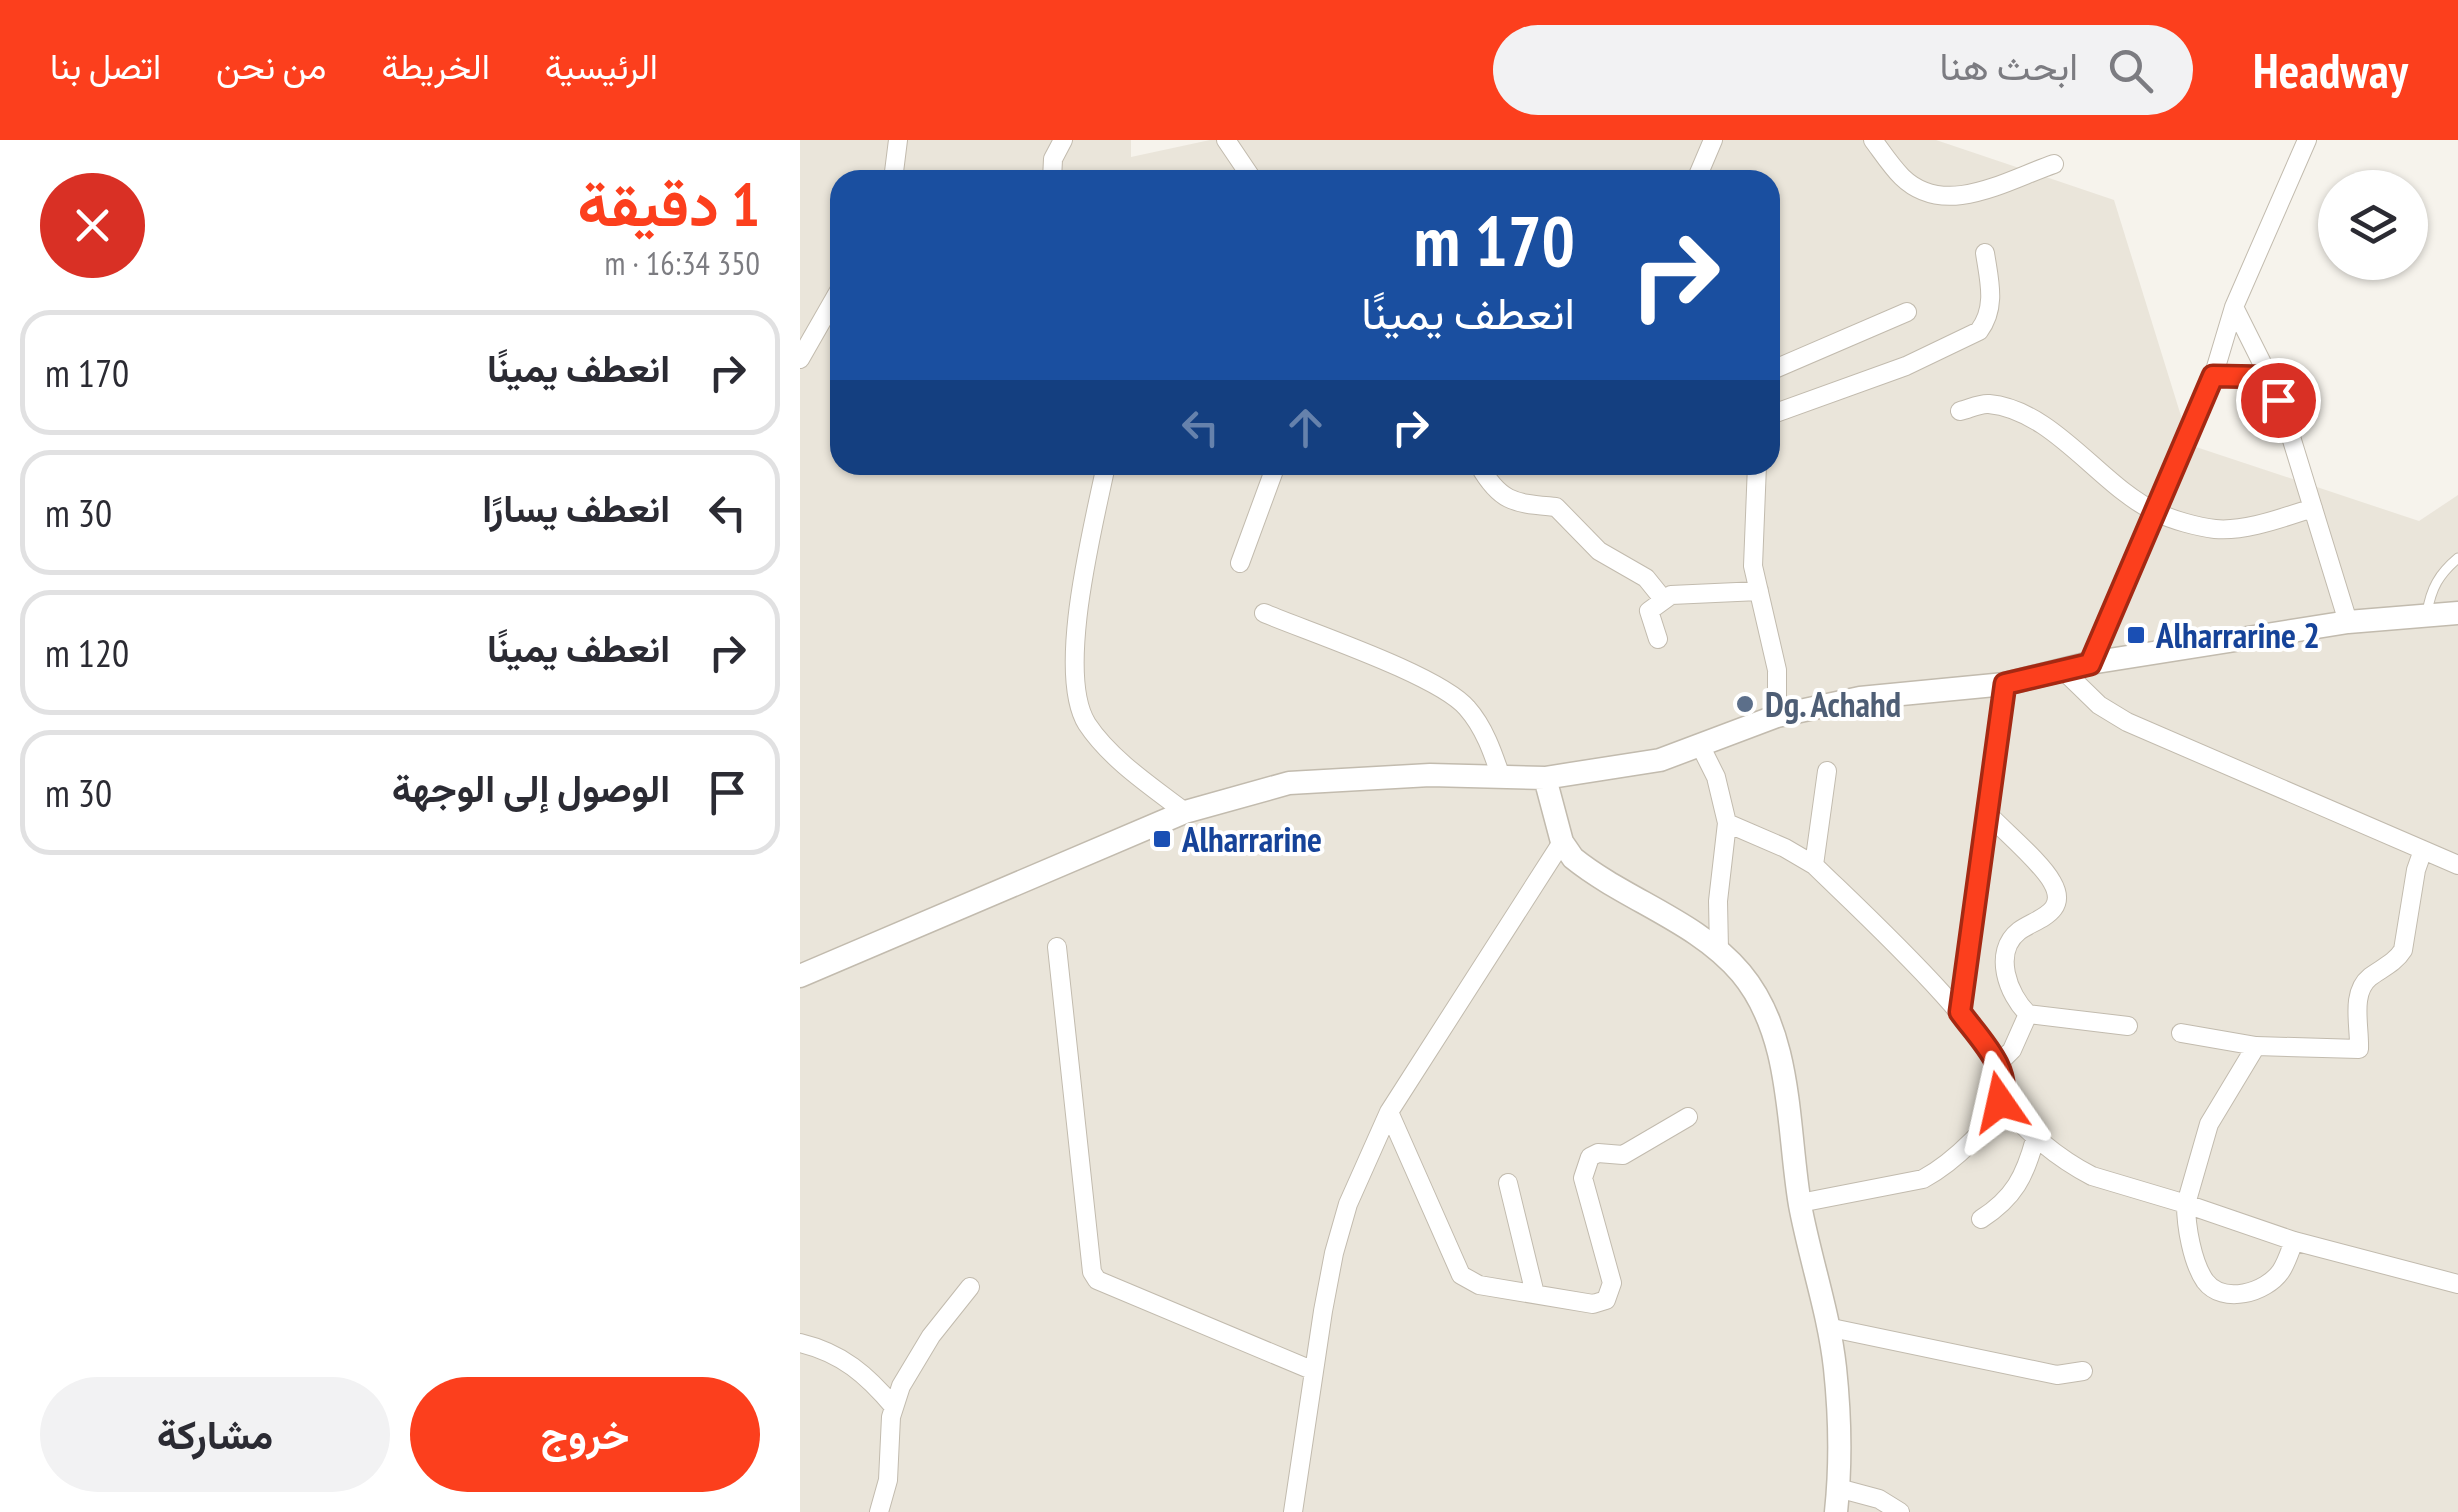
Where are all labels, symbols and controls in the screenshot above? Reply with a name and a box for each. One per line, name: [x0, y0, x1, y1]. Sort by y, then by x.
search box: [1493, 25, 2193, 115]
text: Headway: [2253, 39, 2408, 101]
text: ابحث هنا: [1940, 41, 2078, 90]
text: اتصل بنا: [50, 43, 161, 89]
text: من نحن: [216, 43, 327, 89]
text: الخريطة: [382, 43, 490, 89]
text: الرئيسية: [545, 43, 658, 89]
icon: search: [2103, 43, 2158, 98]
text: 1 دقيقة: [578, 165, 760, 243]
map controls: [2318, 170, 2428, 280]
button: layers: [2318, 170, 2428, 280]
button: close: [40, 173, 145, 278]
text: 170 m: [1414, 195, 1575, 285]
icon: right: [1610, 210, 1740, 340]
text: 350 m · 16:34: [605, 242, 760, 284]
text: انعطف يمينًا: [1361, 283, 1575, 341]
text: انعطف يمينًا: [487, 343, 670, 392]
icon: right: [700, 345, 755, 400]
text: 170 m: [45, 348, 129, 397]
pin: [2236, 358, 2321, 443]
icon: arrive: [2251, 373, 2306, 428]
icon: left: [1173, 400, 1228, 455]
icon: ahead: [1278, 400, 1333, 455]
icon: right: [1383, 400, 1438, 455]
text: انعطف يسارًا: [482, 483, 670, 532]
icon: left: [700, 485, 755, 540]
text: 30 m: [45, 488, 112, 537]
place label: Alharrarine 2: [2155, 612, 2320, 658]
text: انعطف يمينًا: [487, 623, 670, 672]
marker: Alharrarine 2: [2125, 624, 2147, 646]
icon: right: [700, 625, 755, 680]
text: 120 m: [45, 628, 129, 677]
place label: Dg. Achahd: [1765, 681, 1901, 727]
marker: Dg. Achahd: [1734, 693, 1756, 715]
text: الوصول إلى الوجهة: [392, 763, 670, 812]
icon: arrive: [700, 765, 755, 820]
text: 30 m: [45, 768, 112, 817]
place label: Alharrarine: [1181, 816, 1322, 862]
marker: Alharrarine: [1151, 828, 1173, 850]
position arrow: [1948, 1050, 2052, 1154]
button: مشاركة: [40, 1377, 390, 1492]
button: خروج: [410, 1377, 760, 1492]

